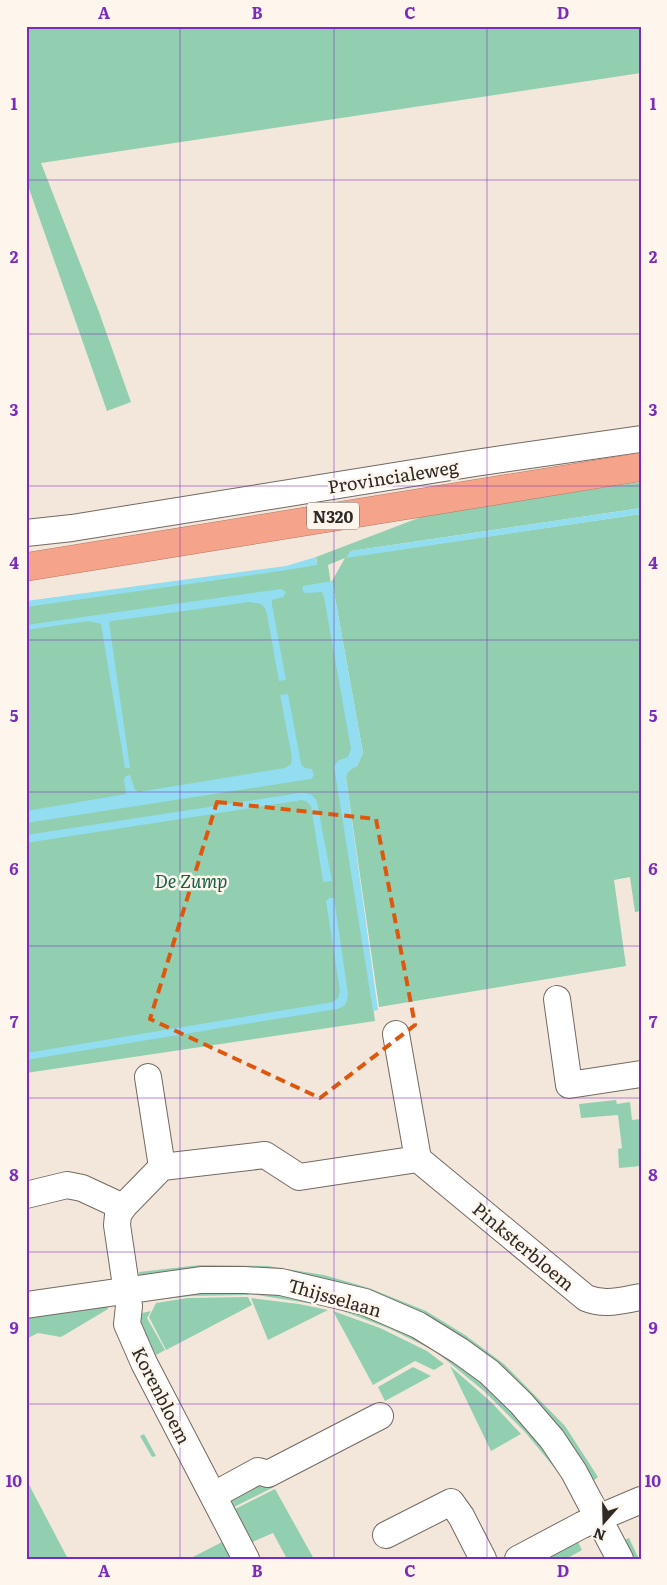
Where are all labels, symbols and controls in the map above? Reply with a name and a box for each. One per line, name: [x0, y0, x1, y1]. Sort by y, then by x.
text: A: [98, 0, 110, 24]
text: B: [251, 0, 263, 24]
text: C: [404, 0, 416, 24]
text: D: [557, 0, 569, 24]
text: 1: [11, 91, 18, 115]
text: 1: [650, 91, 657, 115]
text: 2: [10, 244, 19, 268]
text: 2: [649, 244, 658, 268]
text: 3: [10, 397, 19, 421]
text: 3: [649, 397, 658, 421]
street label: Provincialeweg: [326, 452, 461, 500]
road number: N320: [307, 502, 359, 530]
text: 4: [9, 550, 19, 574]
text: 4: [648, 550, 658, 574]
text: 5: [10, 703, 19, 727]
text: 5: [649, 703, 658, 727]
text: 6: [9, 856, 19, 880]
text: 6: [648, 856, 658, 880]
park label: De Zump: [155, 867, 227, 894]
text: 7: [10, 1009, 19, 1033]
text: 7: [649, 1009, 658, 1033]
text: 8: [9, 1162, 19, 1186]
text: 8: [648, 1162, 658, 1186]
street label: Pinksterbloem: [467, 1195, 581, 1297]
street label: Thijsselaan: [285, 1271, 385, 1323]
text: 9: [9, 1315, 19, 1339]
text: 9: [648, 1315, 658, 1339]
street label: Korenbloem: [126, 1342, 198, 1448]
text: 10: [6, 1468, 22, 1492]
text: 10: [645, 1468, 661, 1492]
north arrow: [580, 1498, 630, 1548]
text: N: [590, 1524, 608, 1547]
text: A: [98, 1558, 110, 1582]
text: B: [251, 1558, 263, 1582]
text: C: [404, 1558, 416, 1582]
text: D: [557, 1558, 569, 1582]

